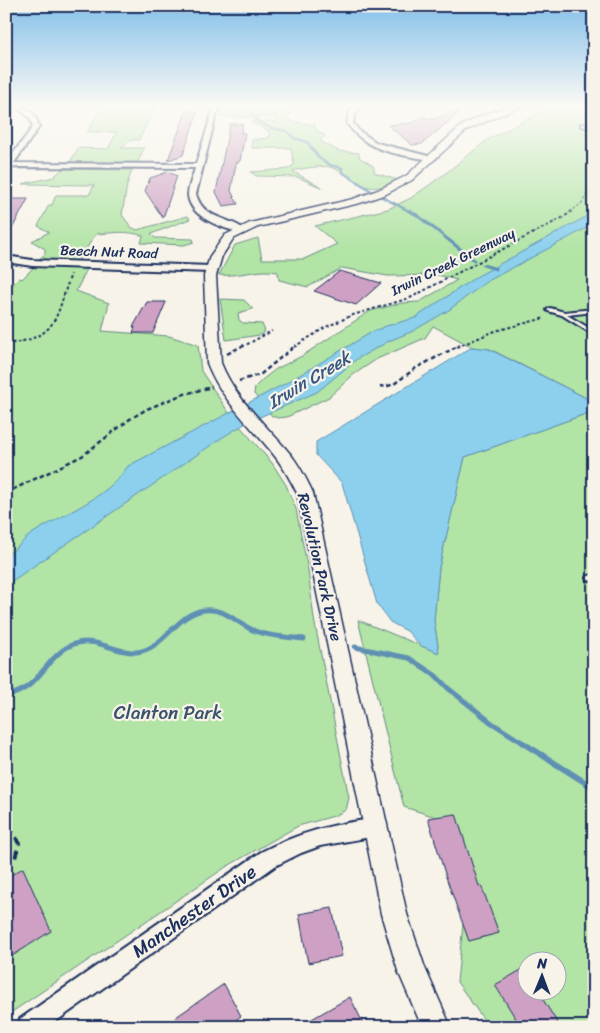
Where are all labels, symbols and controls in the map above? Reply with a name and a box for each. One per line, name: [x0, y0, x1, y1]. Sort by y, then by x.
street label: Irwin Creek Greenway: [386, 221, 520, 303]
street label: Beech Nut Road: [60, 238, 160, 266]
water label: Irwin Creek: [260, 341, 359, 418]
street label: Revolution Park Drive: [289, 490, 351, 644]
park label: Clanton Park: [114, 696, 222, 729]
street label: Manchester Drive: [125, 855, 264, 967]
north arrow: [518, 950, 568, 1000]
text: N: [536, 951, 548, 976]

